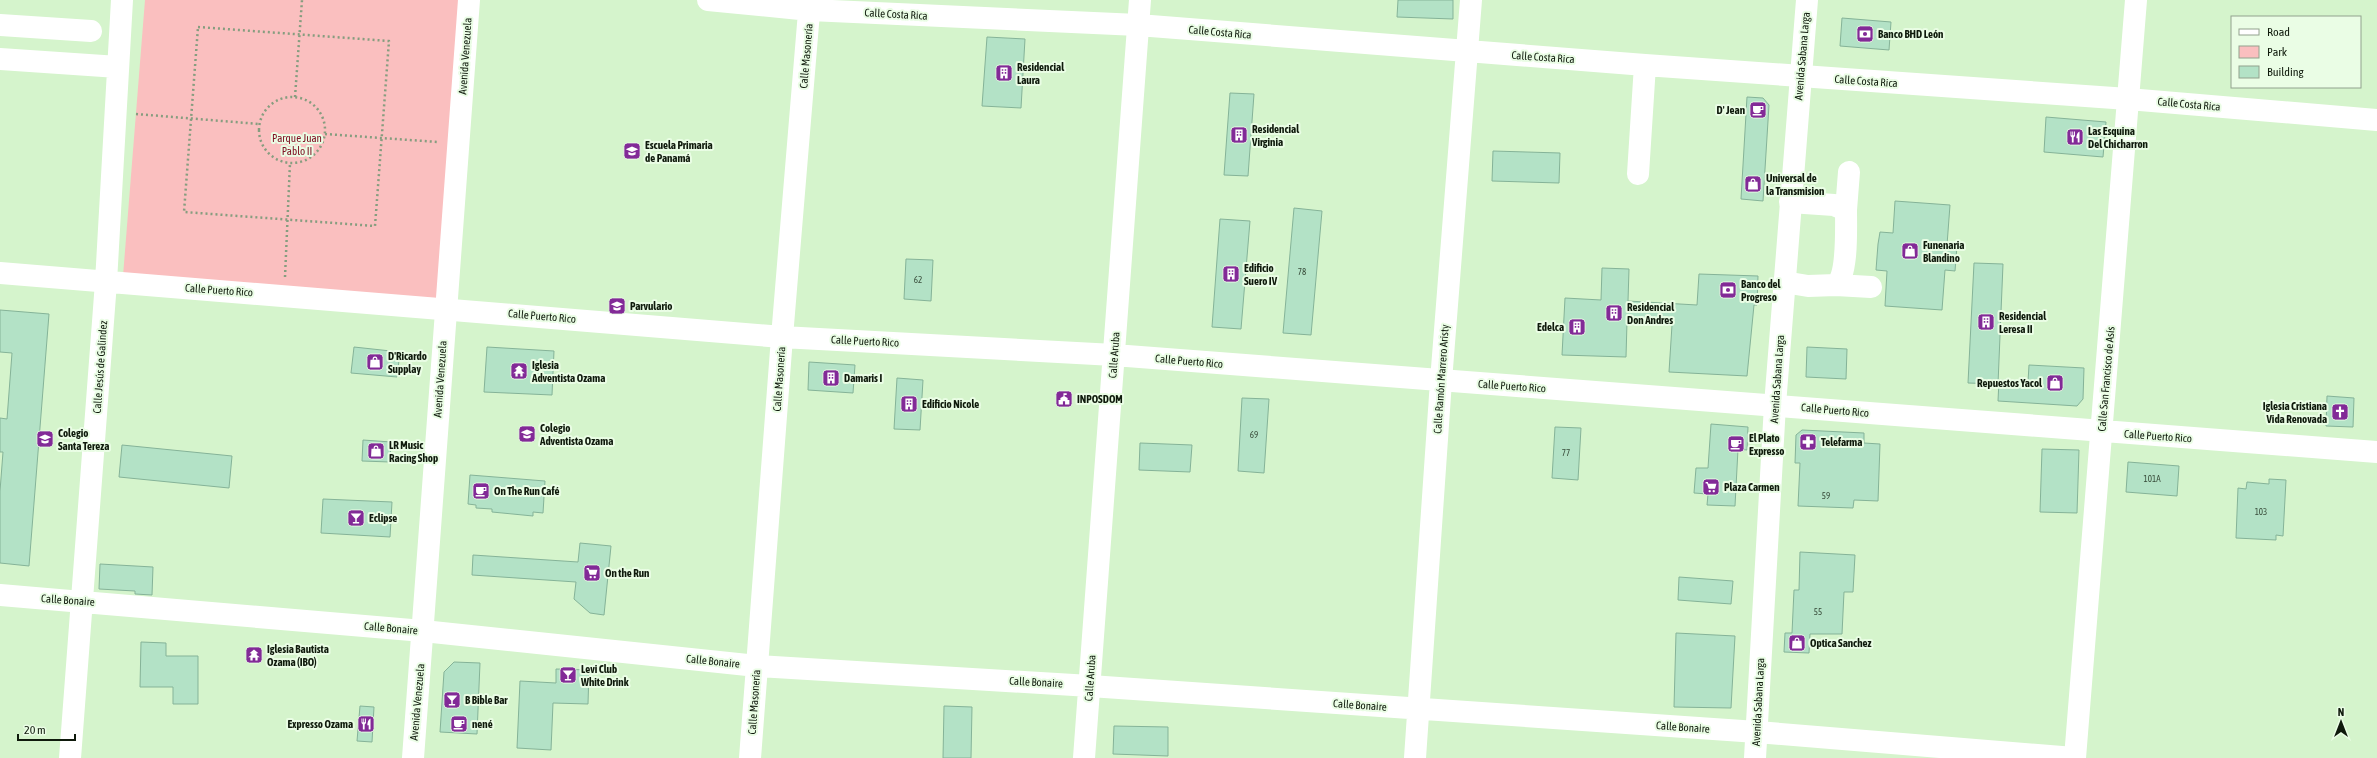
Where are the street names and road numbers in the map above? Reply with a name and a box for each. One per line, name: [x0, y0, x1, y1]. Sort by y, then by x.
street label: Calle Costa Rica: [864, 6, 928, 22]
street label: Avenida Sabana Larga: [1792, 11, 1812, 101]
street label: Avenida Venezuela: [456, 17, 474, 95]
street label: Calle Masonería: [797, 23, 815, 89]
street label: Calle Costa Rica: [1188, 23, 1252, 41]
street label: Calle Costa Rica: [1511, 49, 1575, 65]
street label: Calle Costa Rica: [1834, 73, 1898, 89]
street label: Calle Costa Rica: [2157, 95, 2221, 113]
street label: Calle Puerto Rico: [185, 282, 253, 298]
street label: Calle Puerto Rico: [508, 307, 576, 325]
street label: Calle Jesús de Galindez: [91, 320, 109, 414]
street label: Calle Ramón Marrero Aristy: [1431, 324, 1451, 434]
street label: Calle San Francisco de Asís: [2095, 326, 2117, 432]
street label: Calle Aruba: [1106, 331, 1122, 379]
street label: Calle Puerto Rico: [831, 333, 899, 349]
street label: Avenida Sabana Larga: [1768, 334, 1786, 424]
street label: Avenida Venezuela: [431, 340, 449, 418]
street label: Calle Masonería: [771, 346, 787, 412]
street label: Calle Puerto Rico: [1155, 352, 1223, 370]
street label: Calle Puerto Rico: [1478, 378, 1546, 394]
street label: Calle Puerto Rico: [1801, 401, 1869, 419]
street label: Calle Puerto Rico: [2124, 428, 2192, 444]
street label: Calle Bonaire: [41, 592, 95, 608]
street label: Calle Bonaire: [364, 620, 418, 636]
street label: Calle Bonaire: [686, 652, 740, 670]
street label: Calle Aruba: [1082, 654, 1098, 702]
street label: Avenida Sabana Larga: [1750, 658, 1766, 746]
street label: Avenida Venezuela: [408, 663, 426, 741]
street label: Calle Masonería: [746, 669, 762, 735]
street label: Calle Bonaire: [1009, 675, 1063, 689]
street label: Calle Bonaire: [1333, 697, 1387, 713]
street label: Calle Bonaire: [1656, 719, 1710, 735]

